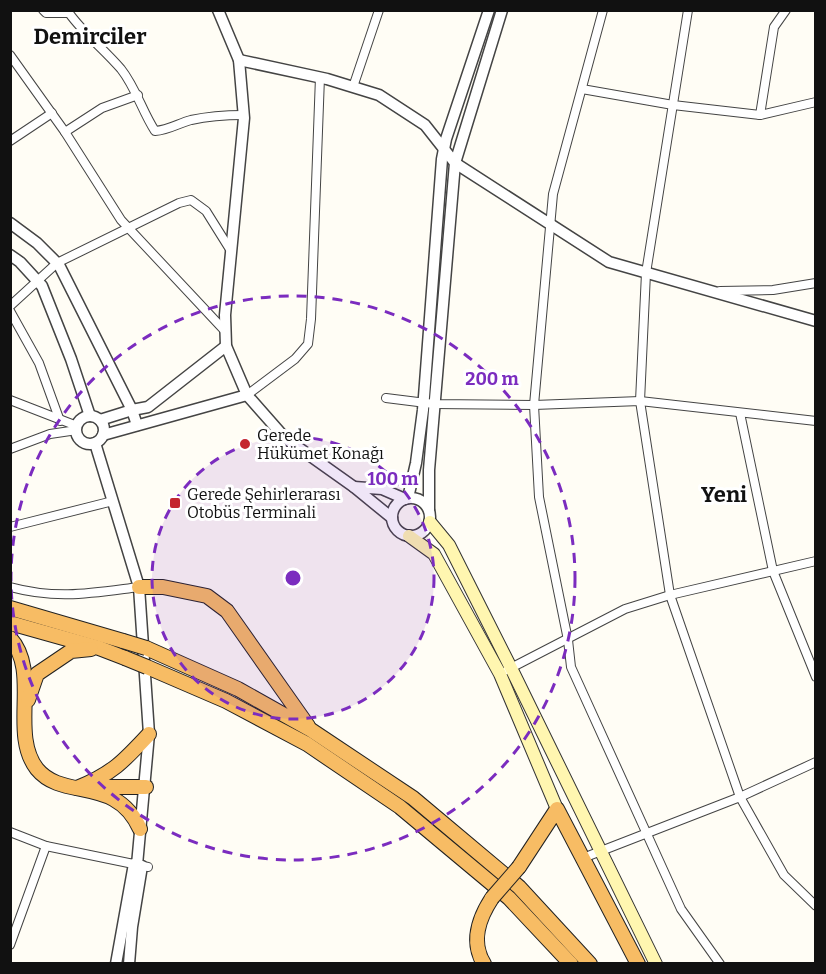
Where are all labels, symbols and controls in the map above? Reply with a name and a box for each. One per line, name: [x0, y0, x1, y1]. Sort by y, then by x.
district label: Demirciler: [34, 23, 147, 50]
text: 200 m: [465, 368, 519, 390]
place label: Gerede Hükümet Konağı: [257, 426, 384, 463]
marker: Gerede Hükümet Konağı: [238, 437, 252, 451]
text: 100 m: [367, 468, 419, 490]
district label: Yeni: [701, 481, 747, 508]
place label: Gerede Şehirlerarası Otobüs Terminali: [187, 485, 341, 522]
marker: Gerede Şehirlerarası Otobüs Terminali: [168, 496, 182, 510]
centre of rings: [283, 568, 303, 588]

